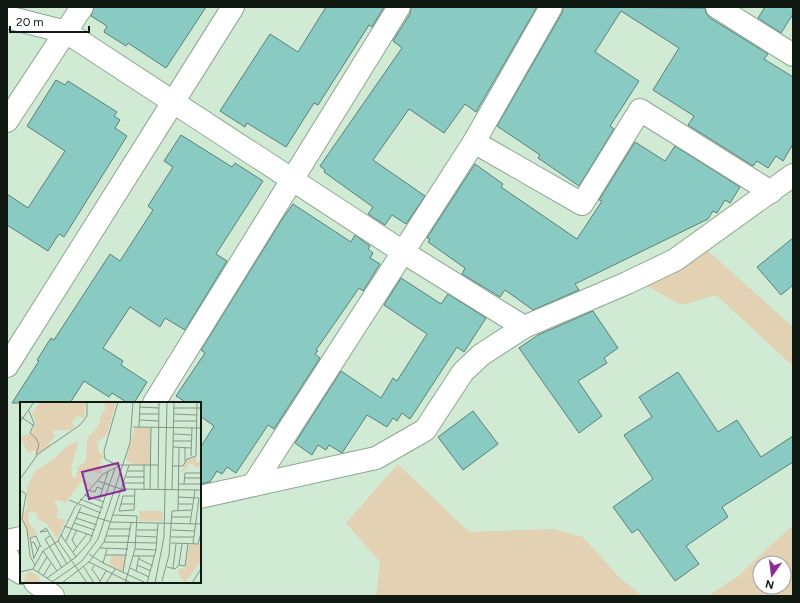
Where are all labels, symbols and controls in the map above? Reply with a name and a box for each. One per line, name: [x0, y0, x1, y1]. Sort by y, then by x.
scale bar: [10, 8, 89, 34]
text: 20 m: [16, 15, 44, 29]
inset map: [20, 402, 201, 583]
north arrow: [752, 555, 792, 595]
text: N: [764, 577, 775, 592]

